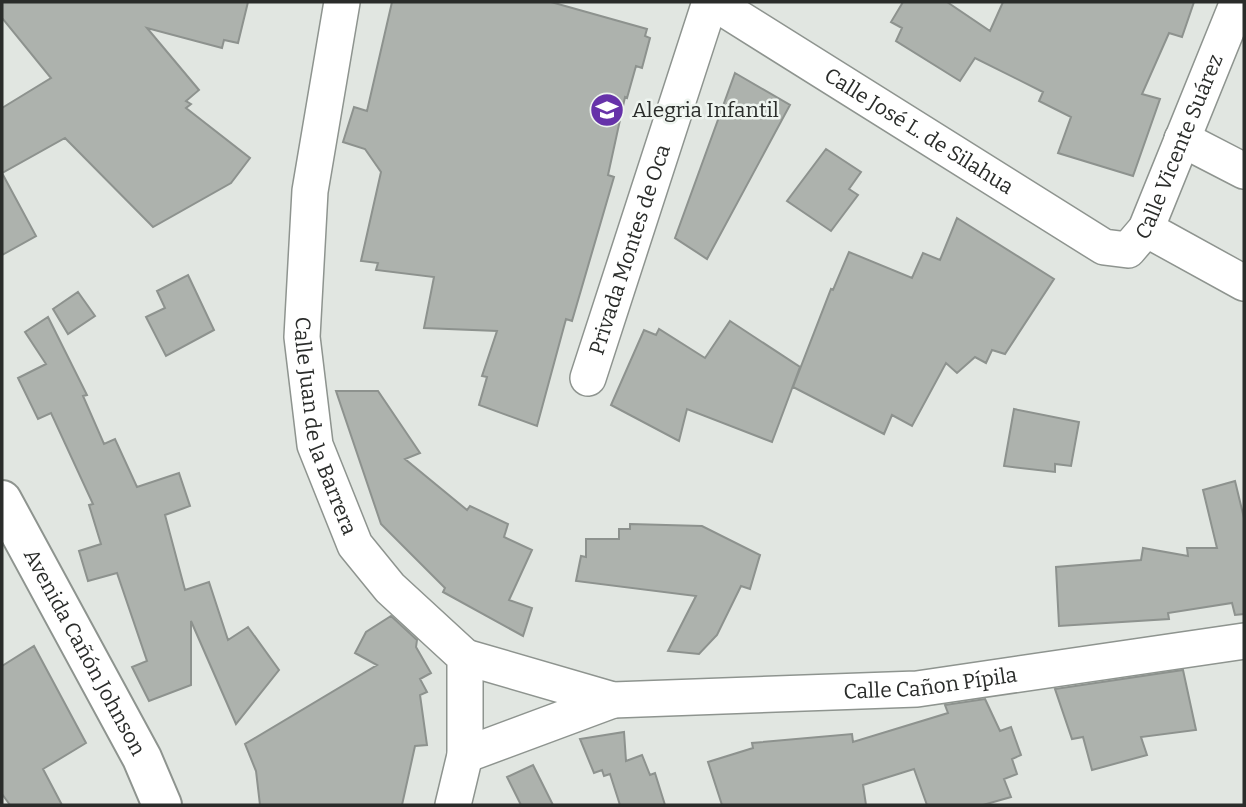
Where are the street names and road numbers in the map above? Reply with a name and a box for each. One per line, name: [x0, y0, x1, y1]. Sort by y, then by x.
street label: Calle Vicente Suárez: [1130, 50, 1229, 245]
street label: Calle José L. de Silahua: [819, 62, 1019, 200]
street label: Privada Montes de Oca: [583, 141, 676, 358]
street label: Calle Juan de la Barrera: [289, 316, 363, 539]
street label: Avenida Cañón Johnson: [18, 544, 151, 760]
street label: Calle Cañon Pípila: [843, 661, 1019, 705]

